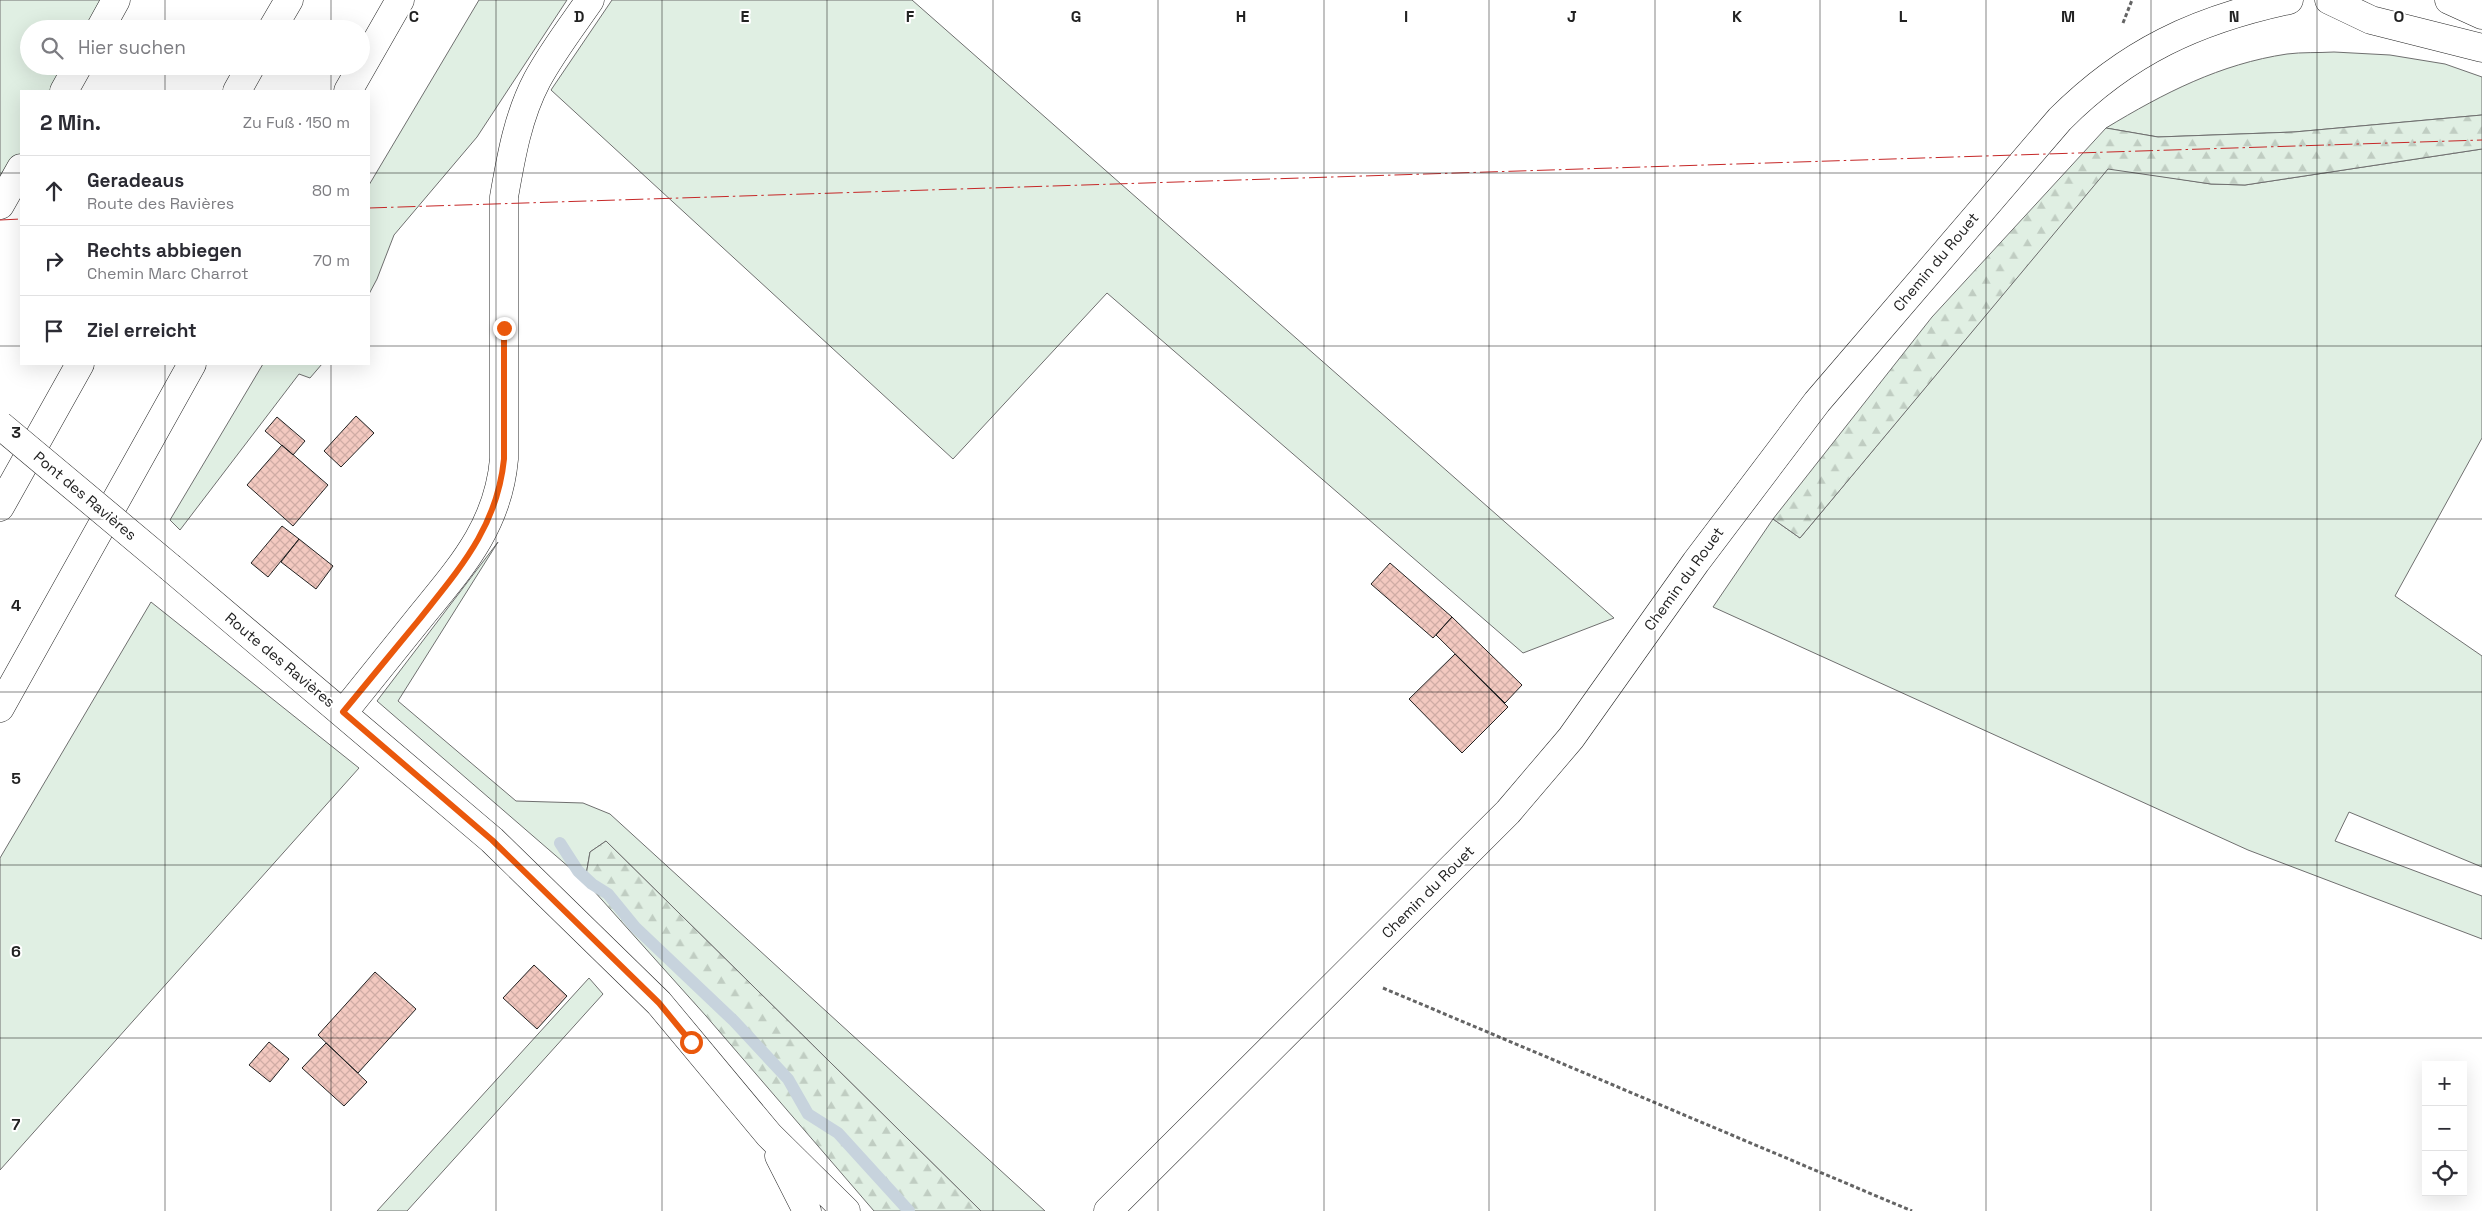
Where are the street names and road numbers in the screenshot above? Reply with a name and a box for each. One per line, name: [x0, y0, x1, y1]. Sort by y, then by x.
street label: Chemin du Rouet: [1889, 208, 1983, 315]
street label: Pont des Ravières: [30, 447, 141, 544]
street label: Chemin du Rouet: [1640, 523, 1728, 634]
street label: Route des Ravières: [221, 608, 339, 711]
street label: Chemin du Rouet: [1377, 841, 1478, 942]

